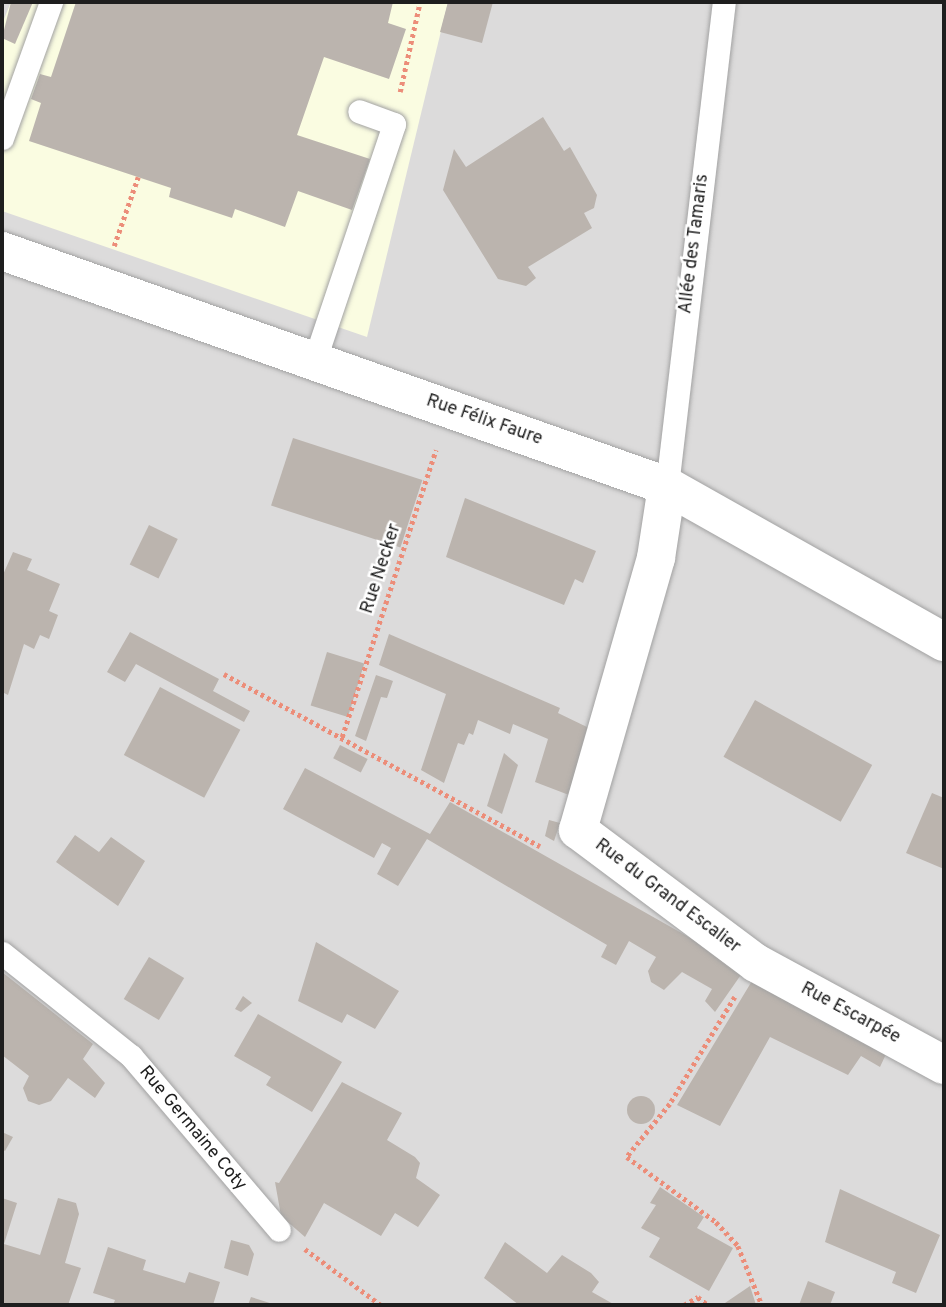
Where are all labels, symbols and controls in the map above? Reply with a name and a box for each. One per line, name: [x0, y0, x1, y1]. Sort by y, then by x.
street label: Allée des Tamaris: [676, 172, 714, 316]
street label: Rue Félix Faure: [423, 391, 545, 451]
street label: Rue Necker: [357, 521, 407, 617]
street label: Rue du Grand Escalier: [590, 835, 744, 959]
street label: Rue Escarpée: [797, 979, 903, 1049]
street label: Rue Germaine Coty: [134, 1062, 250, 1196]

